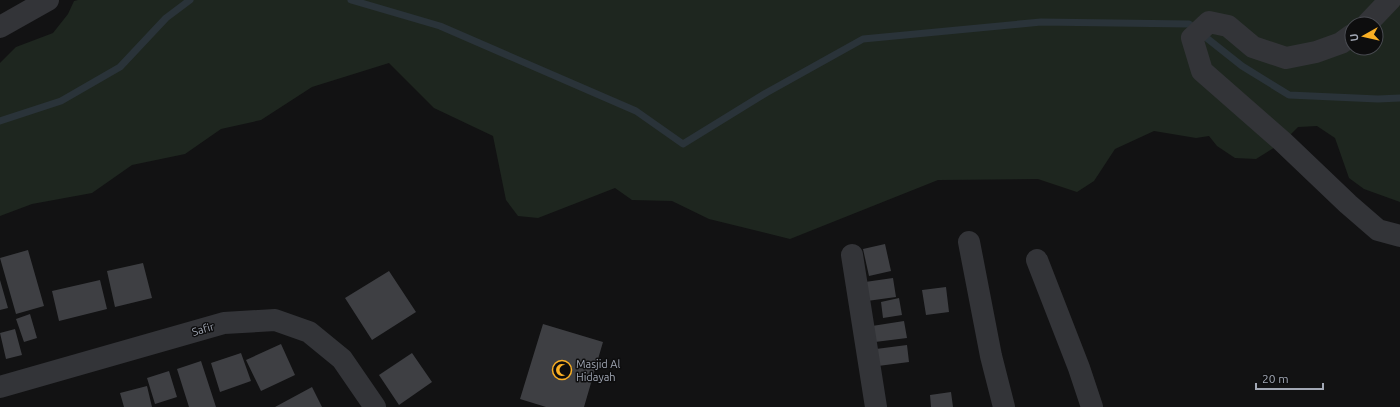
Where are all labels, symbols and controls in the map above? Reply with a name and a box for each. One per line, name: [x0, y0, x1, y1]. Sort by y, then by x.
north arrow: [1344, 16, 1384, 56]
text: U: [1348, 33, 1361, 42]
street label: Safir: [191, 320, 216, 338]
place label: Masjid Al Hidayah: [576, 358, 620, 383]
mosque icon: Masjid Al Hidayah: [551, 359, 573, 381]
scale bar: [1256, 365, 1323, 391]
text: 20 m: [1262, 372, 1289, 385]

